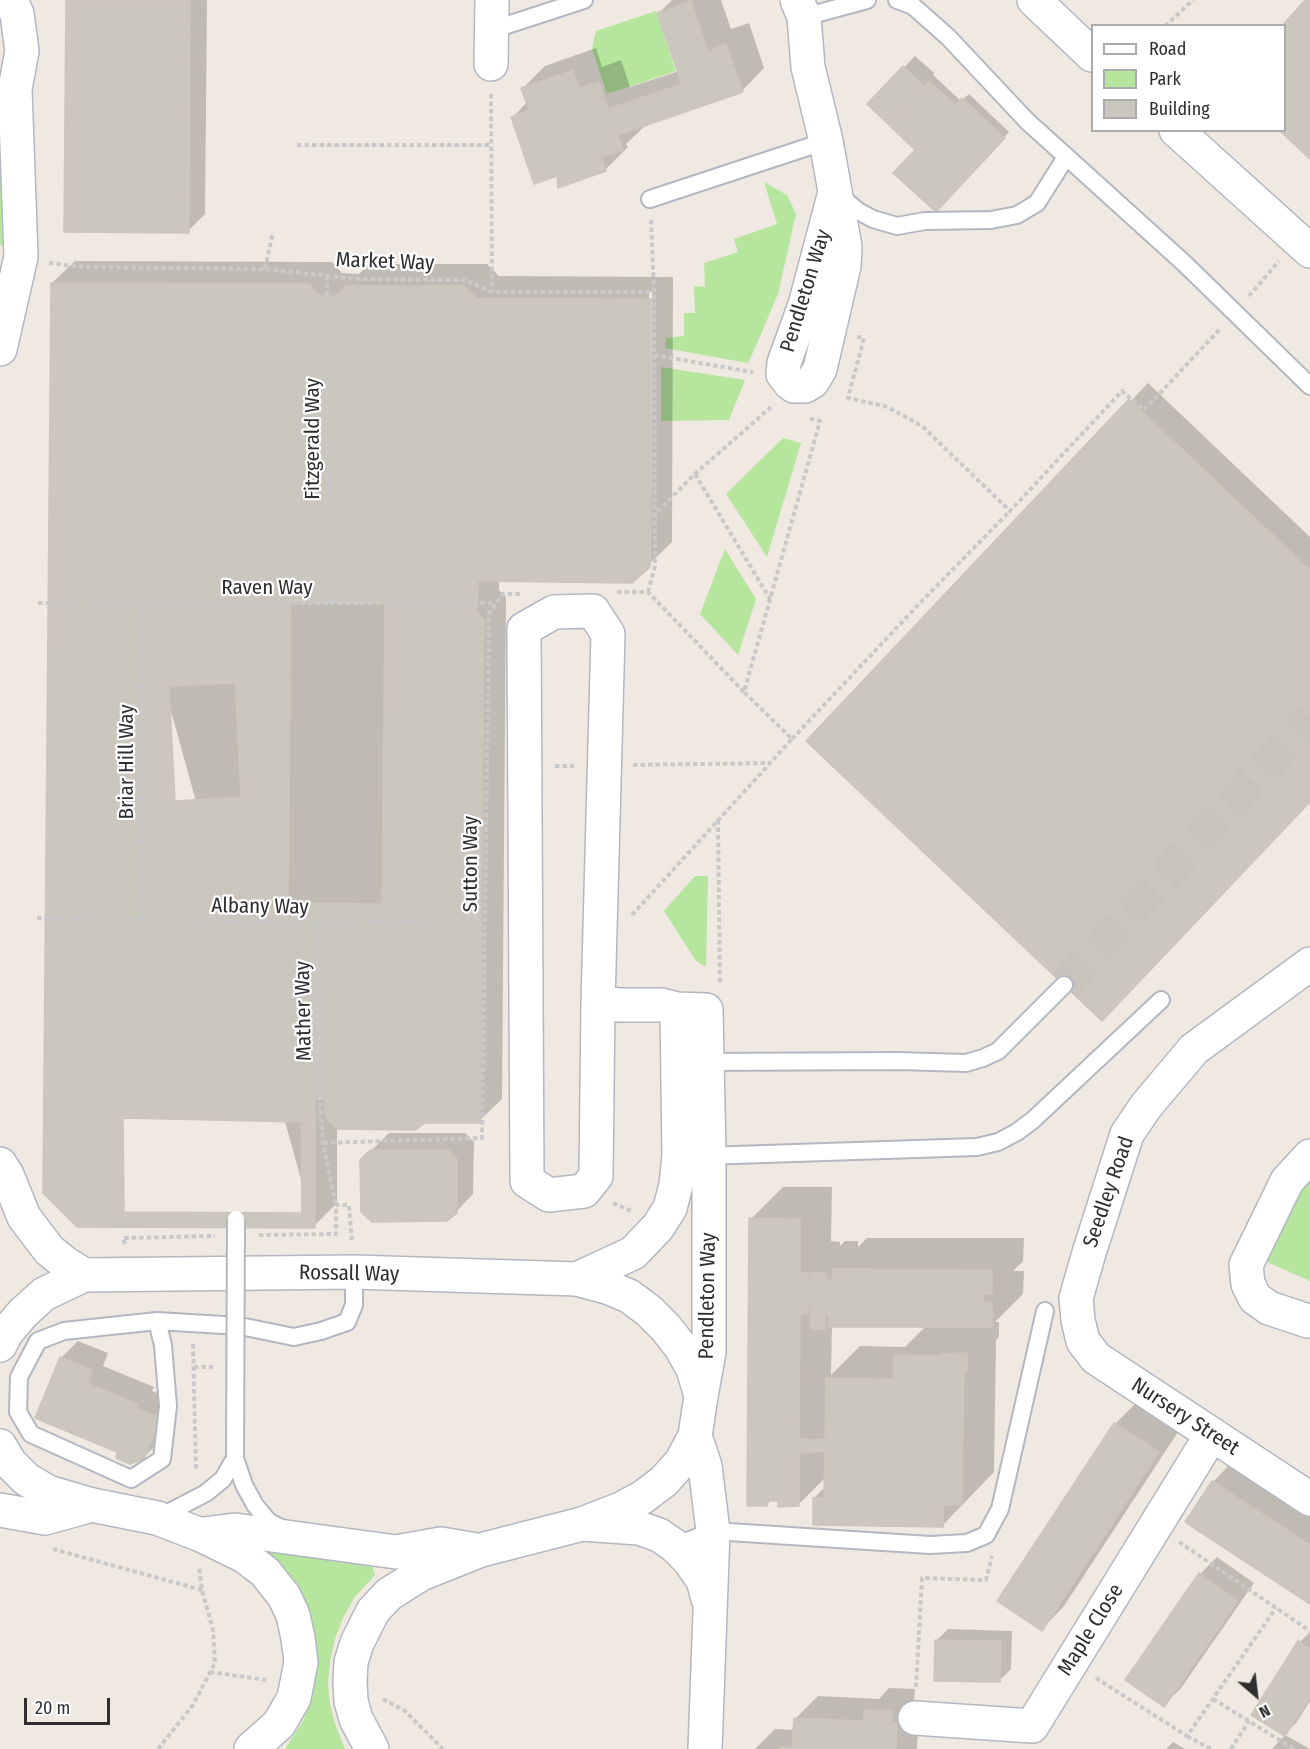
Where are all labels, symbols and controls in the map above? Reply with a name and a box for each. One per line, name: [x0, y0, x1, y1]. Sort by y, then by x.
legend: [1091, 24, 1286, 132]
text: Road: [1149, 38, 1186, 60]
text: Park: [1149, 68, 1181, 90]
text: Building: [1149, 98, 1210, 120]
street label: Pendleton Way: [775, 227, 837, 355]
street label: Market Way: [335, 248, 435, 276]
street label: Fitzgerald Way: [300, 378, 326, 500]
street label: Raven Way: [221, 575, 313, 601]
street label: Briar Hill Way: [114, 704, 140, 820]
street label: Sutton Way: [458, 816, 484, 912]
street label: Albany Way: [211, 894, 309, 920]
street label: Mather Way: [291, 961, 317, 1061]
street label: Seedley Road: [1078, 1133, 1140, 1251]
street label: Pendleton Way: [694, 1232, 722, 1360]
street label: Rossall Way: [299, 1261, 399, 1287]
street label: Nursery Street: [1126, 1373, 1244, 1461]
street label: Maple Close: [1053, 1579, 1129, 1681]
north arrow: [1226, 1665, 1286, 1725]
scale bar: [27, 1686, 112, 1724]
text: 20 m: [35, 1697, 70, 1719]
text: N: [1256, 1701, 1273, 1722]

